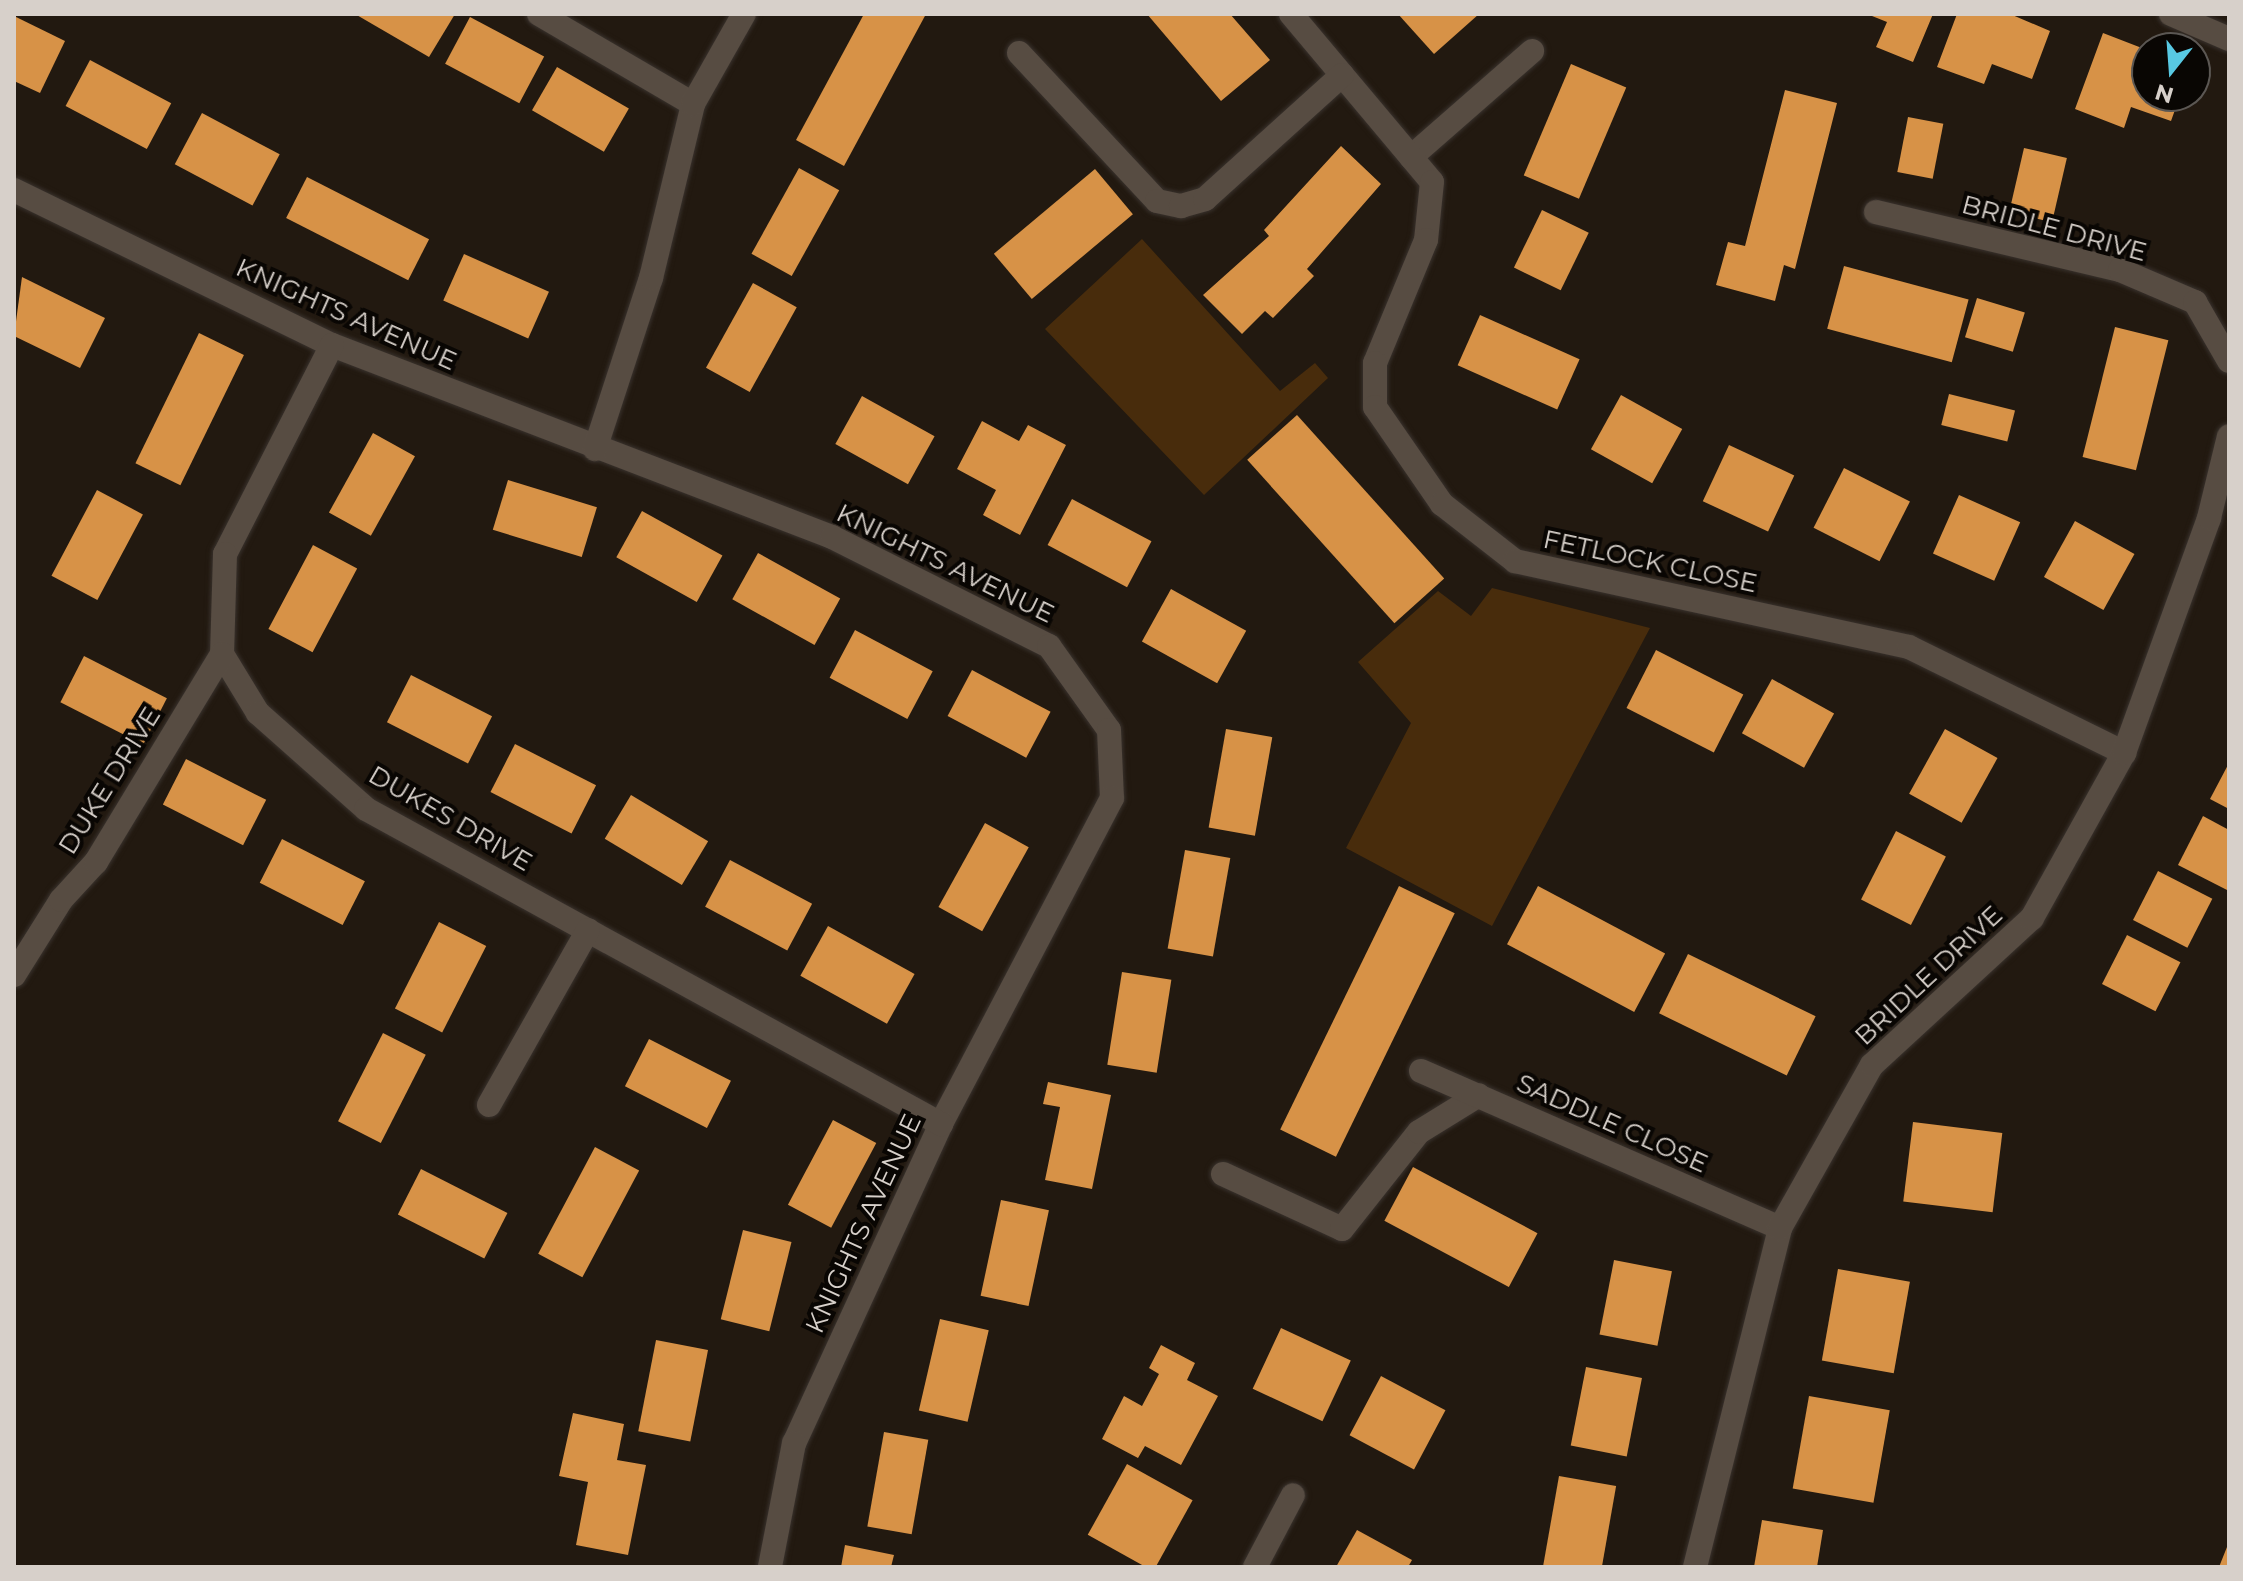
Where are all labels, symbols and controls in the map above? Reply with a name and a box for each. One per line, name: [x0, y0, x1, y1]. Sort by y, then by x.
north arrow: [2131, 32, 2211, 112]
text: N: [2152, 78, 2177, 109]
street label: BRIDLE DRIVE: [1958, 189, 2150, 269]
street label: KNIGHTS AVENUE: [231, 252, 461, 378]
street label: KNIGHTS AVENUE: [831, 498, 1059, 630]
street label: FETLOCK CLOSE: [1540, 524, 1760, 600]
street label: DUKE DRIVE: [52, 702, 168, 860]
street label: DUKES DRIVE: [363, 760, 537, 878]
street label: BRIDLE DRIVE: [1849, 900, 2009, 1052]
street label: SADDLE CLOSE: [1512, 1068, 1712, 1180]
street label: KNIGHTS AVENUE: [800, 1109, 928, 1339]

